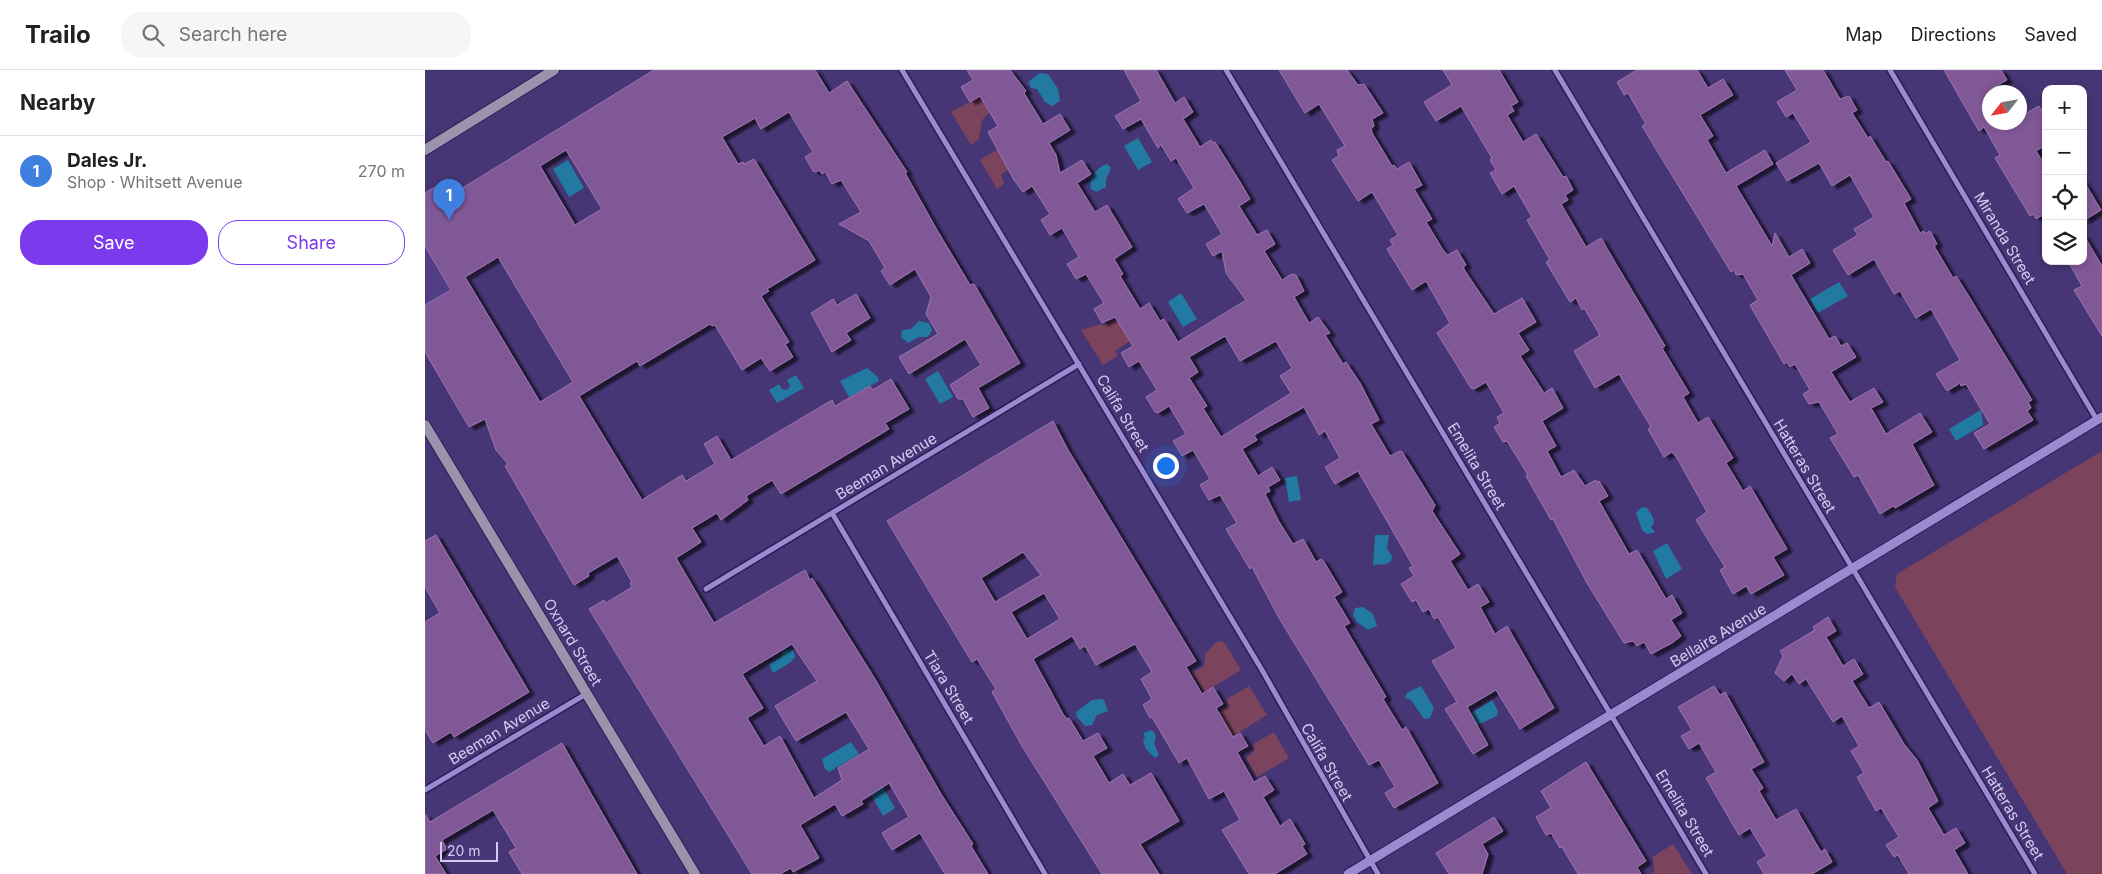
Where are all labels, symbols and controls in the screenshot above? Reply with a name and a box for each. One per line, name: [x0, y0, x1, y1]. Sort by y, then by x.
search box: [121, 12, 471, 57]
text: Trailo: [25, 20, 91, 49]
icon: search: [139, 21, 167, 49]
text: Search here: [179, 23, 287, 46]
text: Map: [1845, 24, 1883, 45]
text: Directions: [1911, 24, 1996, 45]
text: Saved: [2024, 24, 2077, 45]
north arrow: [1982, 85, 2027, 130]
map controls: [2042, 85, 2087, 265]
button: +: [2042, 85, 2087, 130]
text: Nearby: [20, 90, 95, 115]
button: −: [2042, 130, 2087, 175]
text: Dales Jr.: [67, 149, 147, 172]
text: 1: [33, 161, 39, 181]
text: 270 m: [358, 161, 405, 181]
text: Shop · Whitsett Avenue: [67, 172, 242, 192]
button: locate: [2042, 175, 2087, 220]
pin: 1: [433, 179, 465, 220]
street label: Miranda Street: [1970, 188, 2040, 288]
button: Save: [20, 220, 208, 265]
button: Share: [218, 220, 405, 265]
button: layers: [2042, 220, 2087, 265]
street label: Califa Street: [1092, 371, 1154, 455]
street label: Hatteras Street: [1770, 416, 1841, 516]
street label: Emelita Street: [1444, 419, 1510, 513]
street label: Beeman Avenue: [832, 428, 940, 504]
your location: [1153, 453, 1179, 479]
street label: Oxnard Street: [540, 595, 606, 689]
street label: Bellaire Avenue: [1666, 599, 1770, 671]
street label: Tiara Street: [920, 647, 978, 727]
street label: Beeman Avenue: [445, 693, 553, 769]
street label: Califa Street: [1297, 720, 1357, 804]
street label: Hatteras Street: [1978, 763, 2049, 863]
street label: Emelita Street: [1652, 766, 1718, 860]
scale bar: [440, 839, 497, 862]
text: 20 m: [447, 842, 481, 859]

